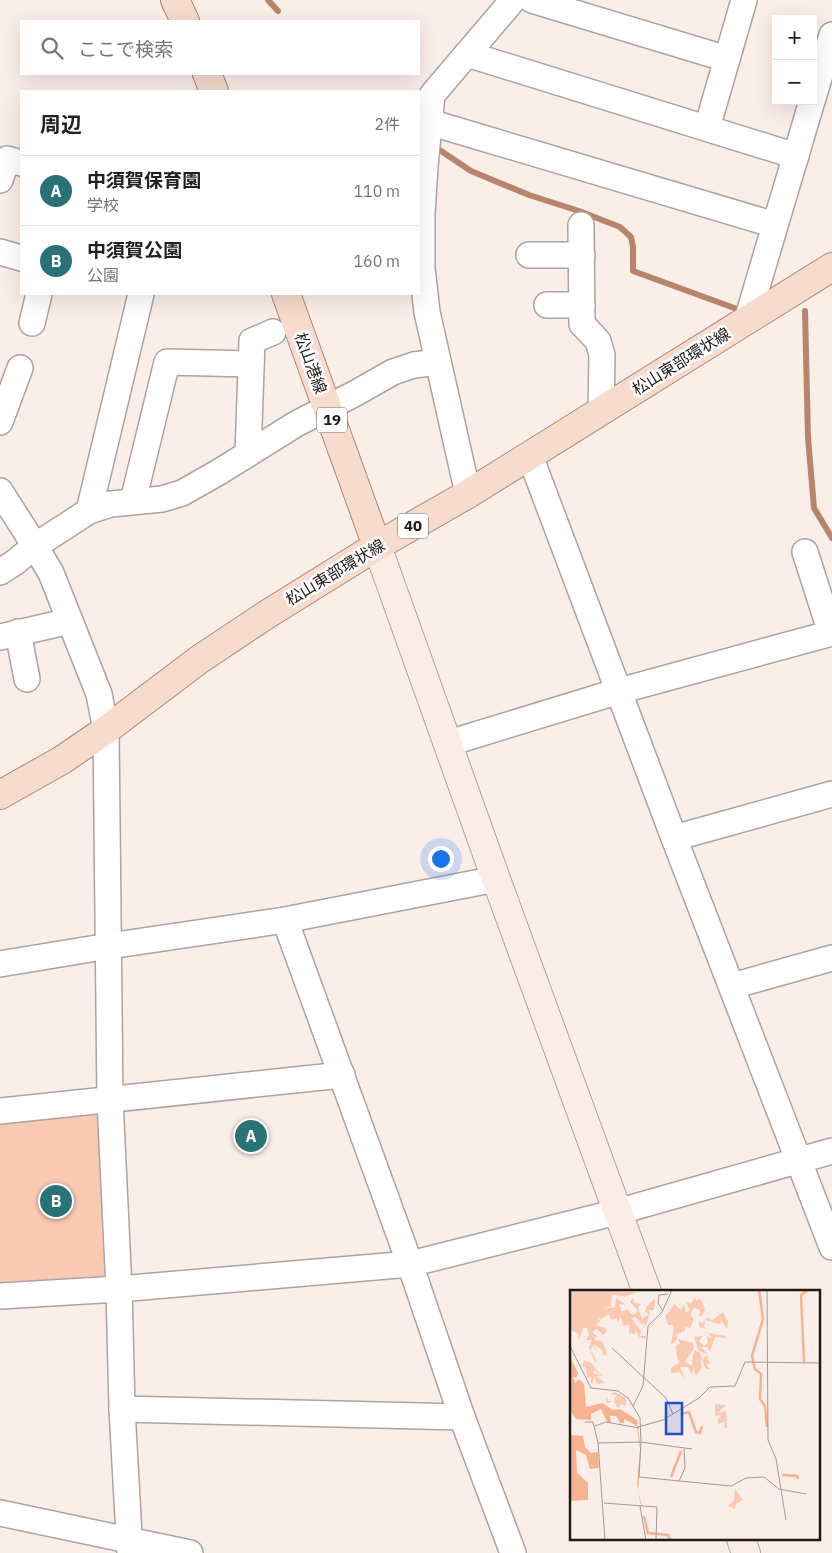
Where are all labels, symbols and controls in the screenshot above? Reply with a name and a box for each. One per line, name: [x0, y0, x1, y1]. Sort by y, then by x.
map controls: [772, 15, 817, 105]
button: +: [772, 15, 817, 60]
search box: [20, 20, 420, 75]
icon: search: [38, 34, 66, 62]
text: ここで検索: [78, 37, 173, 61]
button: −: [772, 60, 817, 105]
text: 周辺: [40, 110, 82, 138]
text: 2件: [374, 114, 400, 134]
text: 中須賀保育園: [87, 168, 201, 192]
text: A: [51, 181, 61, 201]
text: 110 m: [353, 181, 400, 201]
text: 学校: [87, 195, 119, 215]
text: 中須賀公園: [87, 238, 182, 262]
text: B: [51, 251, 61, 271]
text: 160 m: [353, 251, 400, 271]
text: 公園: [87, 265, 119, 285]
street label: 松山東部環状線: [628, 323, 734, 399]
street label: 松山港線: [291, 330, 331, 396]
road number: 19: [317, 408, 347, 432]
road number: 40: [398, 514, 428, 538]
street label: 松山東部環状線: [282, 535, 388, 609]
your location: [428, 846, 454, 872]
pin: A: [235, 1117, 267, 1155]
pin: B: [40, 1182, 72, 1220]
inset map: [570, 1290, 820, 1540]

